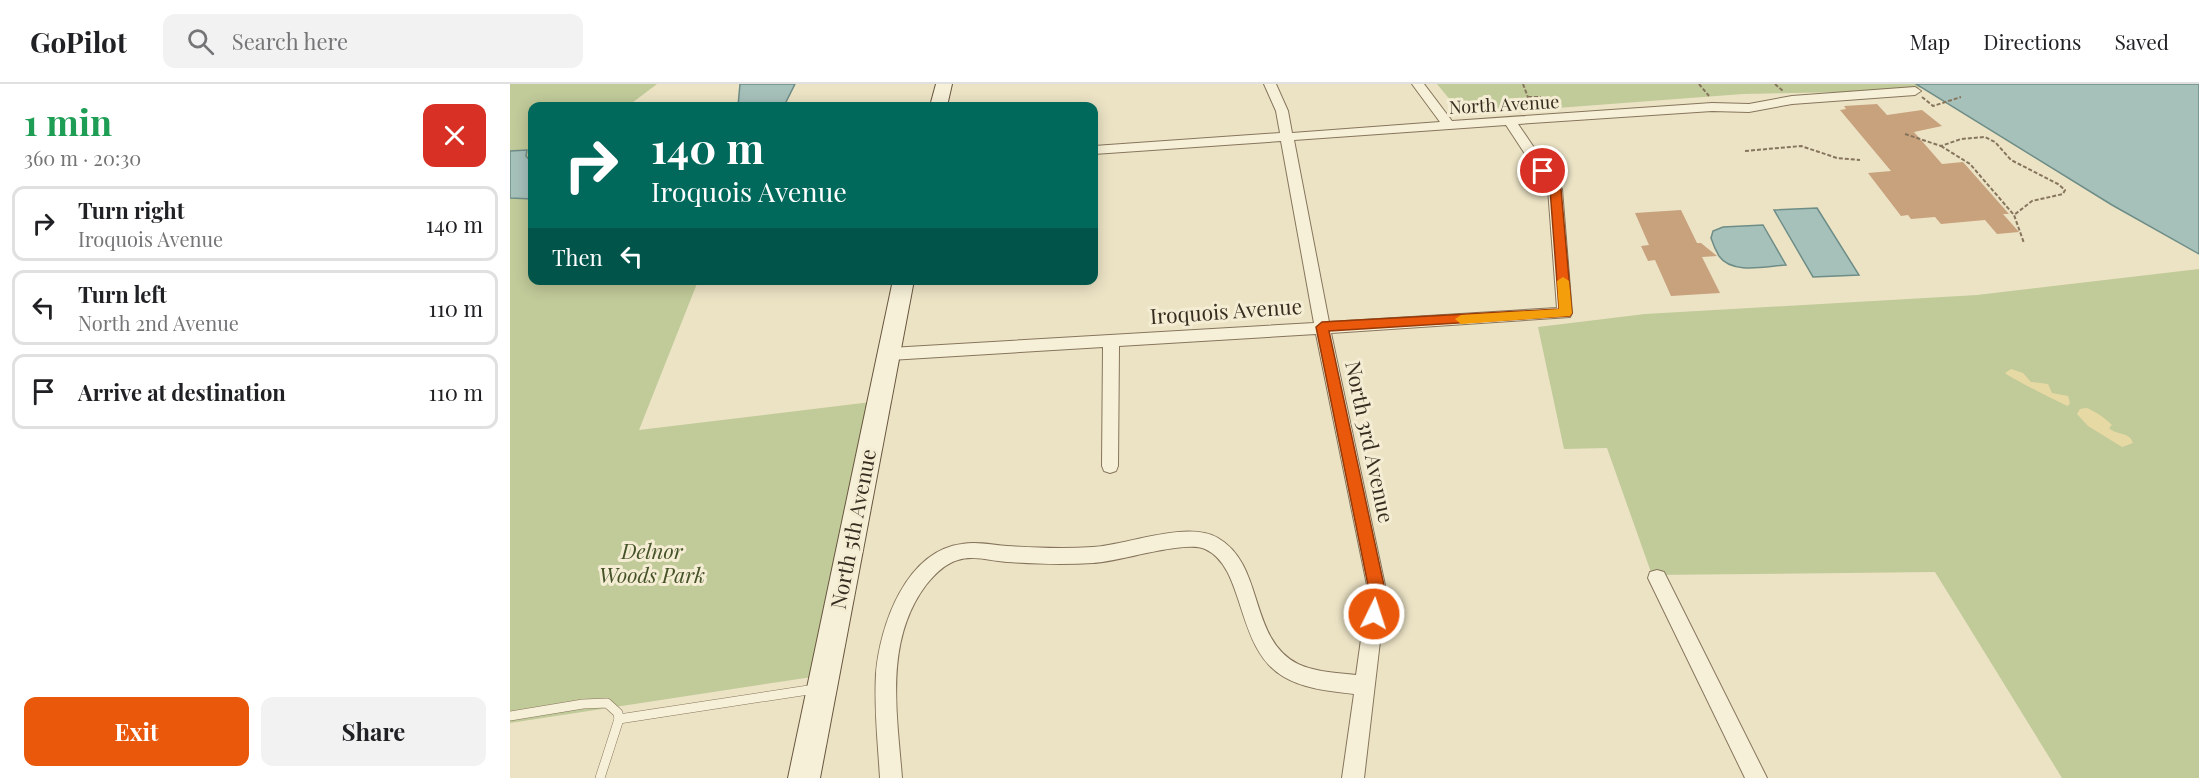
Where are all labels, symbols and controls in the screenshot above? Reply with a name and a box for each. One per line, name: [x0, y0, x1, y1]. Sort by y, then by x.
search box: [163, 14, 583, 68]
text: GoPilot: [30, 23, 127, 60]
icon: search: [184, 25, 217, 58]
text: Search here: [232, 26, 348, 56]
text: Map: [1909, 27, 1950, 55]
text: Directions: [1983, 27, 2081, 55]
text: Saved: [2114, 27, 2169, 55]
street label: North Avenue: [1448, 89, 1560, 119]
text: 1 min: [24, 97, 112, 145]
button: close: [423, 104, 486, 167]
text: 140 m: [651, 119, 764, 175]
icon: right: [552, 126, 630, 204]
text: 360 m · 20:30: [24, 144, 141, 171]
pin: [1517, 145, 1568, 196]
icon: arrive: [1526, 154, 1559, 187]
text: Iroquois Avenue: [651, 173, 847, 209]
text: Turn right: [78, 195, 184, 225]
icon: right: [27, 207, 60, 240]
text: 140 m: [426, 209, 483, 239]
text: Iroquois Avenue: [78, 225, 223, 252]
icon: left: [615, 240, 648, 273]
text: Then: [552, 242, 603, 272]
text: Turn left: [78, 279, 167, 309]
icon: left: [27, 291, 60, 324]
street label: Iroquois Avenue: [1149, 291, 1303, 329]
text: 110 m: [429, 293, 483, 323]
text: North 2nd Avenue: [78, 309, 239, 336]
street label: North 3rd Avenue: [1340, 358, 1402, 525]
icon: arrive: [27, 375, 60, 408]
text: Arrive at destination: [78, 377, 286, 407]
text: 110 m: [429, 377, 483, 407]
street label: North 5th Avenue: [823, 446, 881, 611]
park label: Delnor Woods Park: [599, 536, 705, 588]
position arrow: [1342, 582, 1406, 646]
button: Exit: [24, 697, 249, 766]
button: Share: [261, 697, 486, 766]

